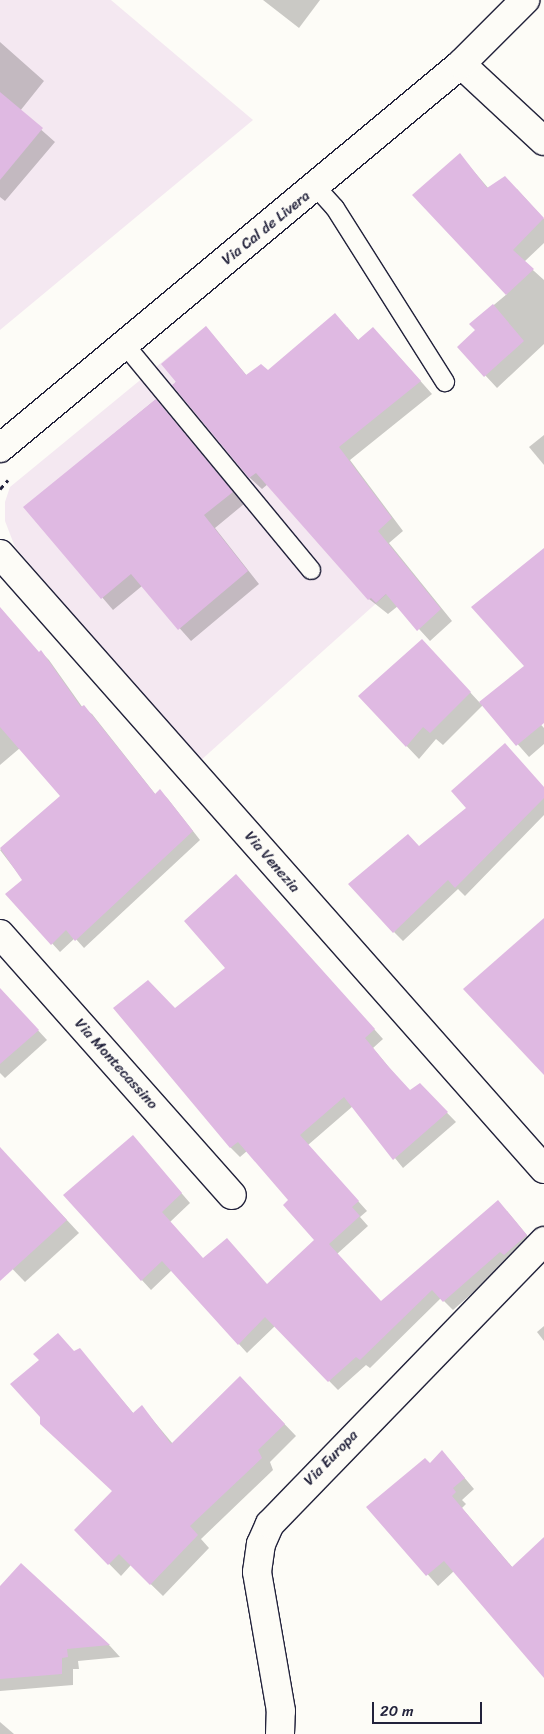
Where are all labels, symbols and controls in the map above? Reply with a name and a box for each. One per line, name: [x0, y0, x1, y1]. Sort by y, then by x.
street label: Via Cal de Livera: [218, 187, 314, 269]
street label: Via Venezia: [241, 828, 303, 896]
street label: Via Montecassino: [71, 1015, 161, 1113]
street label: Via Europa: [300, 1427, 362, 1489]
scale bar: [374, 1692, 484, 1724]
text: 20 m: [380, 1698, 414, 1724]

